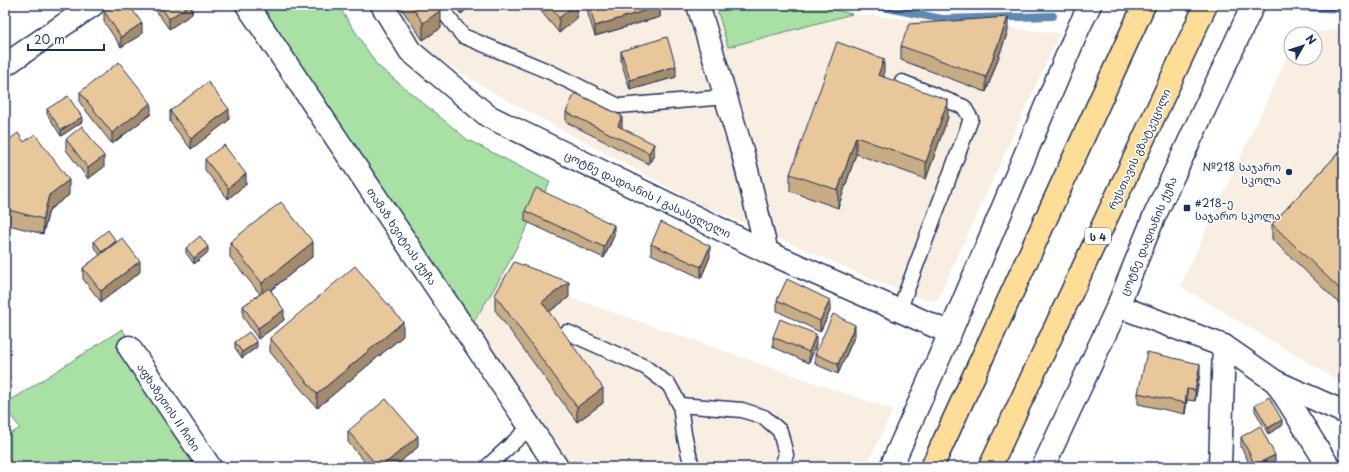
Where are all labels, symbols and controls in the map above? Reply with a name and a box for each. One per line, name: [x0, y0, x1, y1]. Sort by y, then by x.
scale bar: [28, 26, 104, 52]
north arrow: [1283, 26, 1323, 66]
text: 20 m: [34, 30, 65, 48]
text: N: [1302, 31, 1321, 48]
street label: რუსთავის გზატკეცილი: [1103, 86, 1175, 212]
street label: ცოტნე დადიანის I გასასვლელი: [562, 146, 734, 242]
place label: №218 საჯარო სკოლა: [1202, 158, 1281, 188]
marker: №218 საჯარო სკოლა: [1284, 167, 1294, 177]
street label: ცოტნე დადიანის ქუჩა: [1115, 174, 1181, 298]
street label: თამაზ ხვიტიას ქუჩა: [363, 184, 441, 288]
place label: #218-ე საჯარო სკოლა: [1195, 194, 1281, 224]
marker: #218-ე საჯარო სკოლა: [1182, 203, 1192, 213]
road number: ს 4: [1085, 228, 1111, 244]
street label: აფხაზეთის II ჩიხი: [133, 359, 205, 455]

